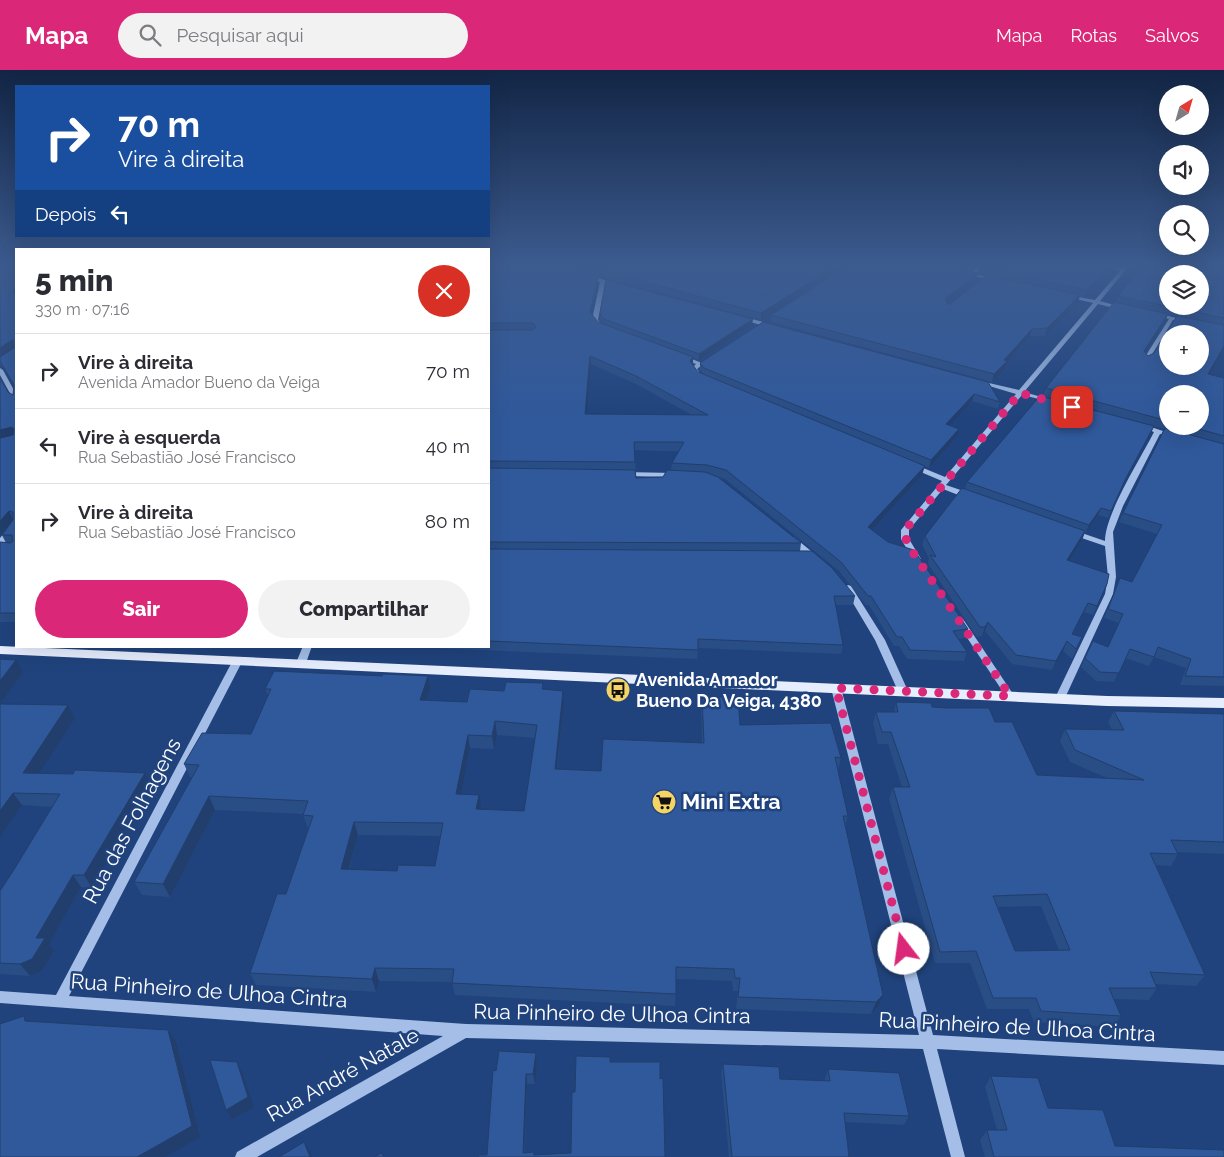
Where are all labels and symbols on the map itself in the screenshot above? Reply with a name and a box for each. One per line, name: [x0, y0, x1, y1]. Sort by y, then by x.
north arrow: [1159, 85, 1209, 135]
pin: [1051, 386, 1093, 428]
place label: Avenida Amador Bueno Da Veiga, 4380: [636, 669, 822, 711]
bus stop icon: Avenida Amador Bueno Da Veiga, 4380: [605, 677, 631, 703]
street label: Rua das Folhagens: [77, 734, 186, 908]
supermarket icon: Mini Extra: [651, 789, 677, 815]
place label: Mini Extra: [682, 789, 781, 814]
position arrow: [877, 922, 929, 974]
street label: Rua Pinheiro de Ulhoa Cintra: [70, 968, 348, 1013]
street label: Rua Pinheiro de Ulhoa Cintra: [473, 999, 751, 1028]
street label: Rua Pinheiro de Ulhoa Cintra: [878, 1007, 1156, 1046]
street label: Rua André Natale: [262, 1022, 423, 1127]

